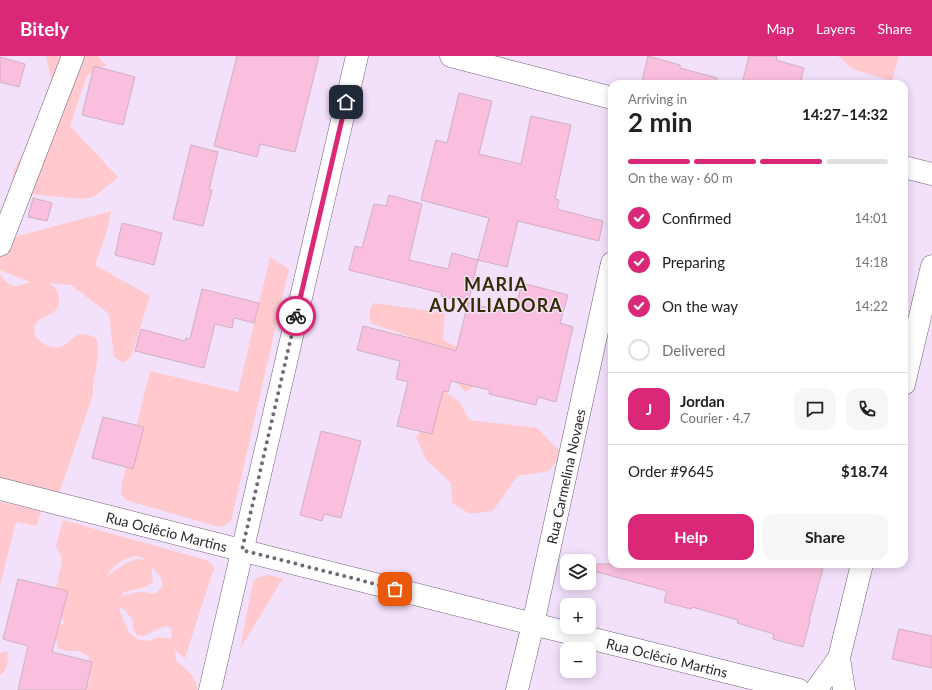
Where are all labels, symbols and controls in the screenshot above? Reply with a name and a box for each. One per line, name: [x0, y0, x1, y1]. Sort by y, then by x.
text: Bitely: [20, 17, 69, 40]
text: Map: [766, 20, 794, 37]
text: Layers: [816, 20, 856, 37]
text: Share: [878, 20, 912, 37]
pin: [329, 85, 363, 119]
icon: home: [335, 91, 357, 113]
text: Arriving in: [628, 91, 687, 107]
text: 14:27–14:32: [802, 105, 888, 123]
text: 2 min: [628, 106, 692, 138]
text: On the way · 60 m: [628, 170, 733, 186]
icon: check: [628, 207, 650, 229]
text: Confirmed: [662, 209, 731, 227]
text: 14:01: [855, 210, 888, 226]
icon: check: [628, 251, 650, 273]
text: Preparing: [662, 253, 725, 271]
text: 14:18: [855, 254, 888, 270]
district label: MARIA AUXILIADORA: [428, 273, 563, 316]
icon: check: [628, 295, 650, 317]
courier: [276, 296, 316, 336]
text: On the way: [662, 297, 738, 315]
text: 14:22: [855, 298, 888, 314]
icon: bike: [285, 305, 307, 327]
text: Delivered: [662, 341, 725, 359]
button: chat: [794, 388, 836, 430]
button: phone: [846, 388, 888, 430]
text: Jordan: [680, 392, 725, 410]
text: J: [646, 400, 652, 418]
street label: Rua Carmelina Novaes: [542, 407, 588, 546]
text: Courier · 4.7: [680, 410, 751, 426]
text: Order #9645: [628, 462, 714, 480]
text: $18.74: [841, 462, 888, 480]
street label: Rua Oclêcio Martins: [104, 508, 229, 555]
button: Help: [628, 514, 754, 560]
button: Share: [762, 514, 888, 560]
map controls: [560, 554, 596, 678]
button: layers: [560, 554, 596, 590]
pin: [378, 572, 412, 606]
icon: bag: [384, 578, 406, 600]
button: +: [560, 598, 596, 634]
street label: Rua Oclêcio Martins: [605, 634, 730, 680]
button: −: [560, 642, 596, 678]

